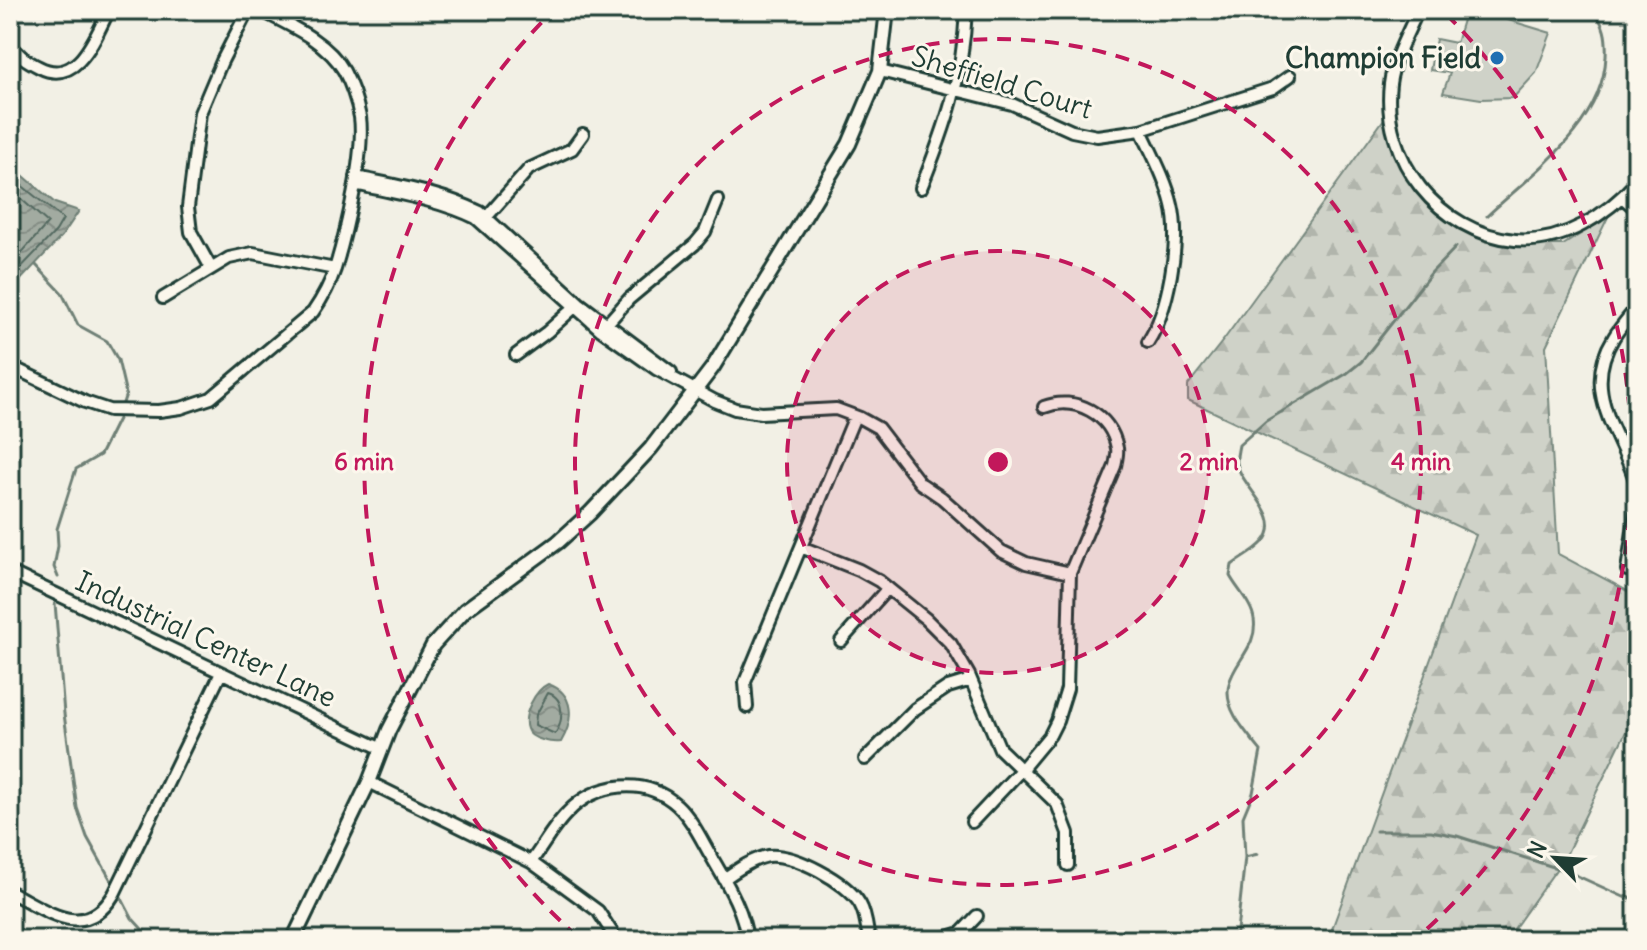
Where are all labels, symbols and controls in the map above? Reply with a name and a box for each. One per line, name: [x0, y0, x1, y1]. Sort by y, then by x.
street label: Sheffield Court: [907, 37, 1097, 127]
place label: Champion Field: [1285, 40, 1482, 76]
marker: Champion Field: [1488, 49, 1506, 67]
text: 6 min: [334, 446, 394, 476]
text: 2 min: [1179, 446, 1239, 476]
text: 4 min: [1391, 446, 1451, 476]
centre of rings: [984, 448, 1012, 476]
street label: Industrial Center Lane: [70, 563, 342, 715]
north arrow: [1515, 818, 1595, 898]
text: N: [1521, 837, 1553, 862]

